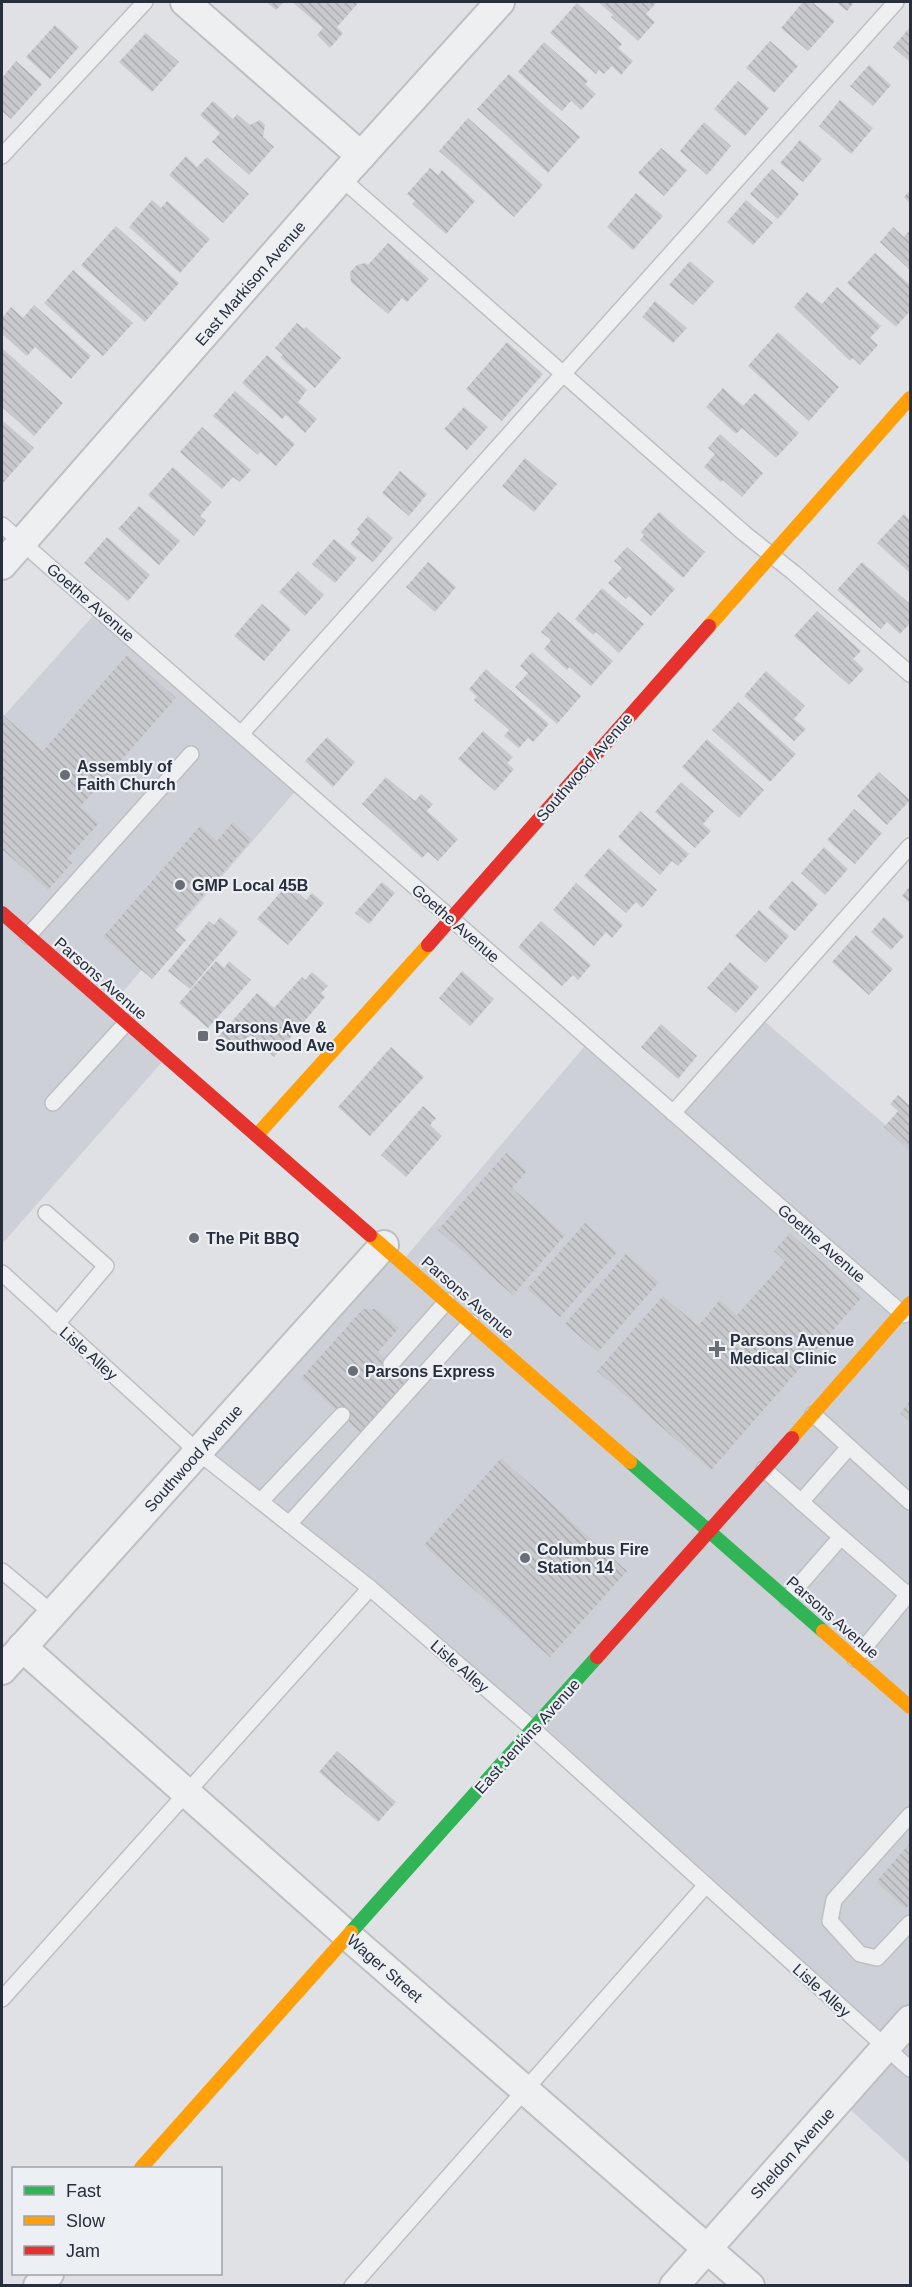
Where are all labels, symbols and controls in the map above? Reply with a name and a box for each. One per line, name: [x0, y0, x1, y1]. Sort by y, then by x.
street label: East Markison Avenue: [192, 218, 309, 349]
street label: Goethe Avenue: [44, 560, 138, 645]
street label: Southwood Avenue: [533, 710, 636, 825]
place label: Assembly of Faith Church: [77, 758, 176, 793]
marker: Assembly of Faith Church: [58, 768, 72, 782]
place label: GMP Local 45B: [192, 877, 308, 894]
marker: GMP Local 45B: [173, 878, 187, 892]
street label: Goethe Avenue: [409, 881, 503, 966]
street label: Parsons Avenue: [51, 934, 150, 1023]
place label: Parsons Ave & Southwood Ave: [215, 1019, 335, 1054]
marker: Parsons Ave & Southwood Ave: [196, 1029, 210, 1043]
street label: Goethe Avenue: [775, 1201, 869, 1286]
place label: The Pit BBQ: [206, 1230, 299, 1247]
marker: The Pit BBQ: [187, 1231, 201, 1245]
street label: Parsons Avenue: [418, 1253, 517, 1342]
street label: Lisle Alley: [57, 1323, 121, 1383]
place label: Parsons Avenue Medical Clinic: [730, 1332, 854, 1367]
marker: Parsons Avenue Medical Clinic: [708, 1340, 726, 1358]
place label: Parsons Express: [365, 1363, 495, 1380]
marker: Parsons Express: [346, 1364, 360, 1378]
street label: Southwood Avenue: [141, 1401, 246, 1515]
place label: Columbus Fire Station 14: [537, 1541, 649, 1576]
marker: Columbus Fire Station 14: [518, 1551, 532, 1565]
street label: Parsons Avenue: [783, 1573, 882, 1662]
street label: Lisle Alley: [427, 1637, 492, 1696]
street label: East Jenkins Avenue: [471, 1675, 583, 1797]
street label: Wager Street: [344, 1931, 426, 2006]
street label: Lisle Alley: [790, 1960, 854, 2020]
street label: Sheldon Avenue: [747, 2104, 838, 2202]
legend: [12, 2167, 222, 2275]
text: Fast: [66, 2181, 101, 2201]
text: Slow: [66, 2211, 106, 2231]
text: Jam: [66, 2241, 100, 2261]

